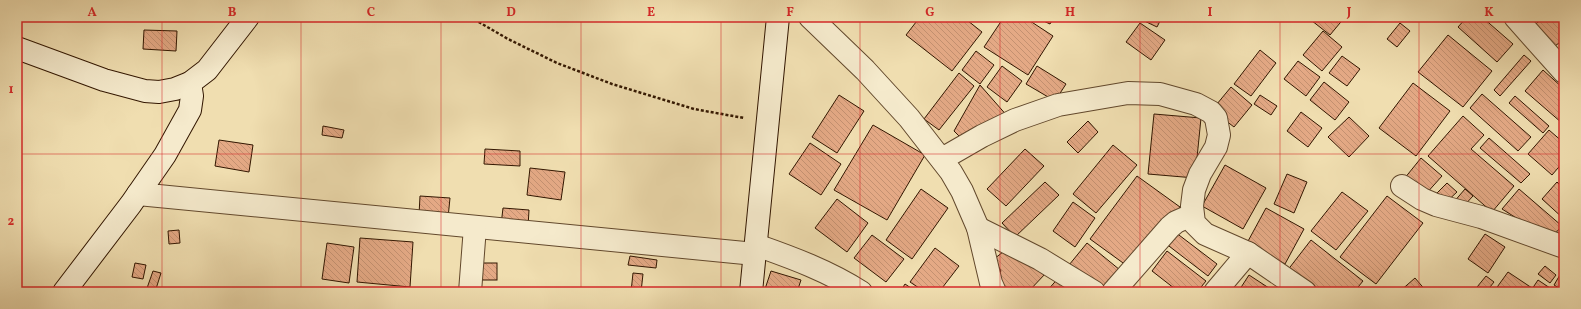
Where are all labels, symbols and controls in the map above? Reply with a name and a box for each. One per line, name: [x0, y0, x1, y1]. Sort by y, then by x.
text: A: [87, 4, 97, 22]
text: B: [228, 4, 237, 22]
text: C: [367, 4, 375, 22]
text: D: [506, 4, 516, 22]
text: E: [647, 4, 655, 22]
text: F: [786, 4, 794, 22]
text: G: [925, 4, 935, 22]
text: H: [1065, 4, 1075, 22]
text: I: [1208, 4, 1213, 22]
text: J: [1346, 4, 1352, 22]
text: K: [1484, 4, 1494, 22]
text: 1: [8, 81, 14, 99]
text: 2: [8, 213, 15, 231]

